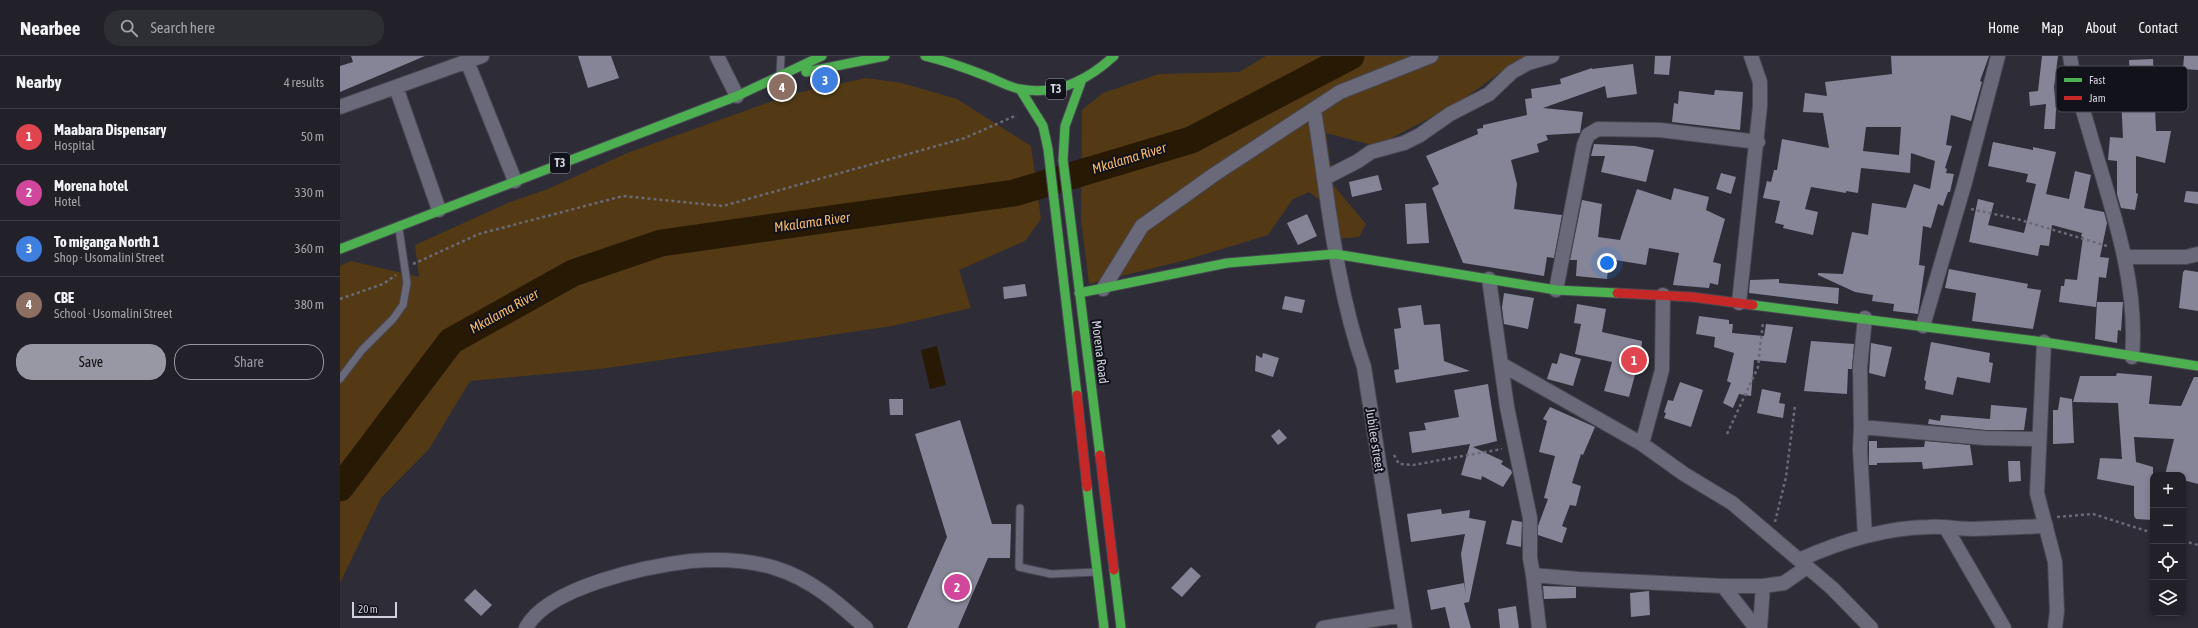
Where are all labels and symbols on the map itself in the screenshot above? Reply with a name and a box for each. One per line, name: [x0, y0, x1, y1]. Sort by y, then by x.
pin: 3: [812, 65, 838, 95]
legend: [2056, 66, 2188, 112]
pin: 4: [769, 72, 795, 102]
text: Fast: [2089, 74, 2105, 86]
road number: T3: [1046, 79, 1066, 99]
text: Jam: [2089, 92, 2106, 104]
water label: Mkalama River: [1090, 139, 1169, 177]
road number: T3: [550, 153, 570, 173]
water label: Mkalama River: [773, 209, 852, 235]
your location: [1597, 253, 1617, 273]
water label: Mkalama River: [467, 285, 542, 337]
street label: Morena Road: [1089, 320, 1111, 384]
pin: 1: [1621, 345, 1647, 375]
street label: Jubilee street: [1363, 407, 1387, 473]
pin: 2: [944, 572, 970, 602]
scale bar: [352, 600, 397, 619]

